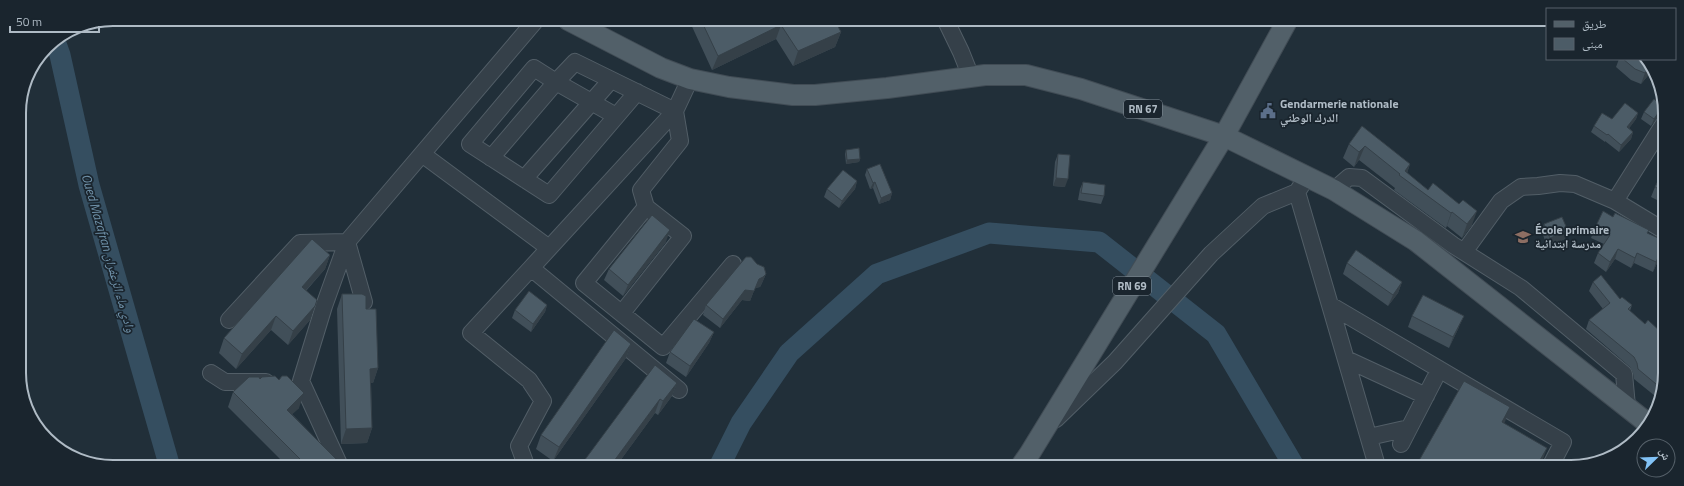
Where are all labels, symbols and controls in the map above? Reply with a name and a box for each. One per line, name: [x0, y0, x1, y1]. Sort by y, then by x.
scale bar: [10, 8, 99, 34]
legend: [1546, 8, 1676, 60]
text: 50 m: [16, 12, 42, 31]
text: طريق: [1582, 14, 1607, 33]
text: مبنى: [1582, 34, 1603, 53]
place label: Gendarmerie nationale الدرك الوطني: [1280, 94, 1399, 128]
road number: RN 67: [1124, 100, 1162, 118]
public building icon: Gendarmerie nationale الدرك الوطني: [1259, 102, 1277, 120]
water label: Oued Mazafran وادي ماء الزعفران: [76, 171, 141, 335]
place label: École primaire مدرسة ابتدائية: [1535, 220, 1609, 253]
school or university icon: École primaire مدرسة ابتدائية: [1514, 228, 1532, 246]
road number: RN 69: [1113, 277, 1151, 295]
north arrow: [1636, 438, 1676, 478]
text: ش: [1656, 446, 1675, 463]

